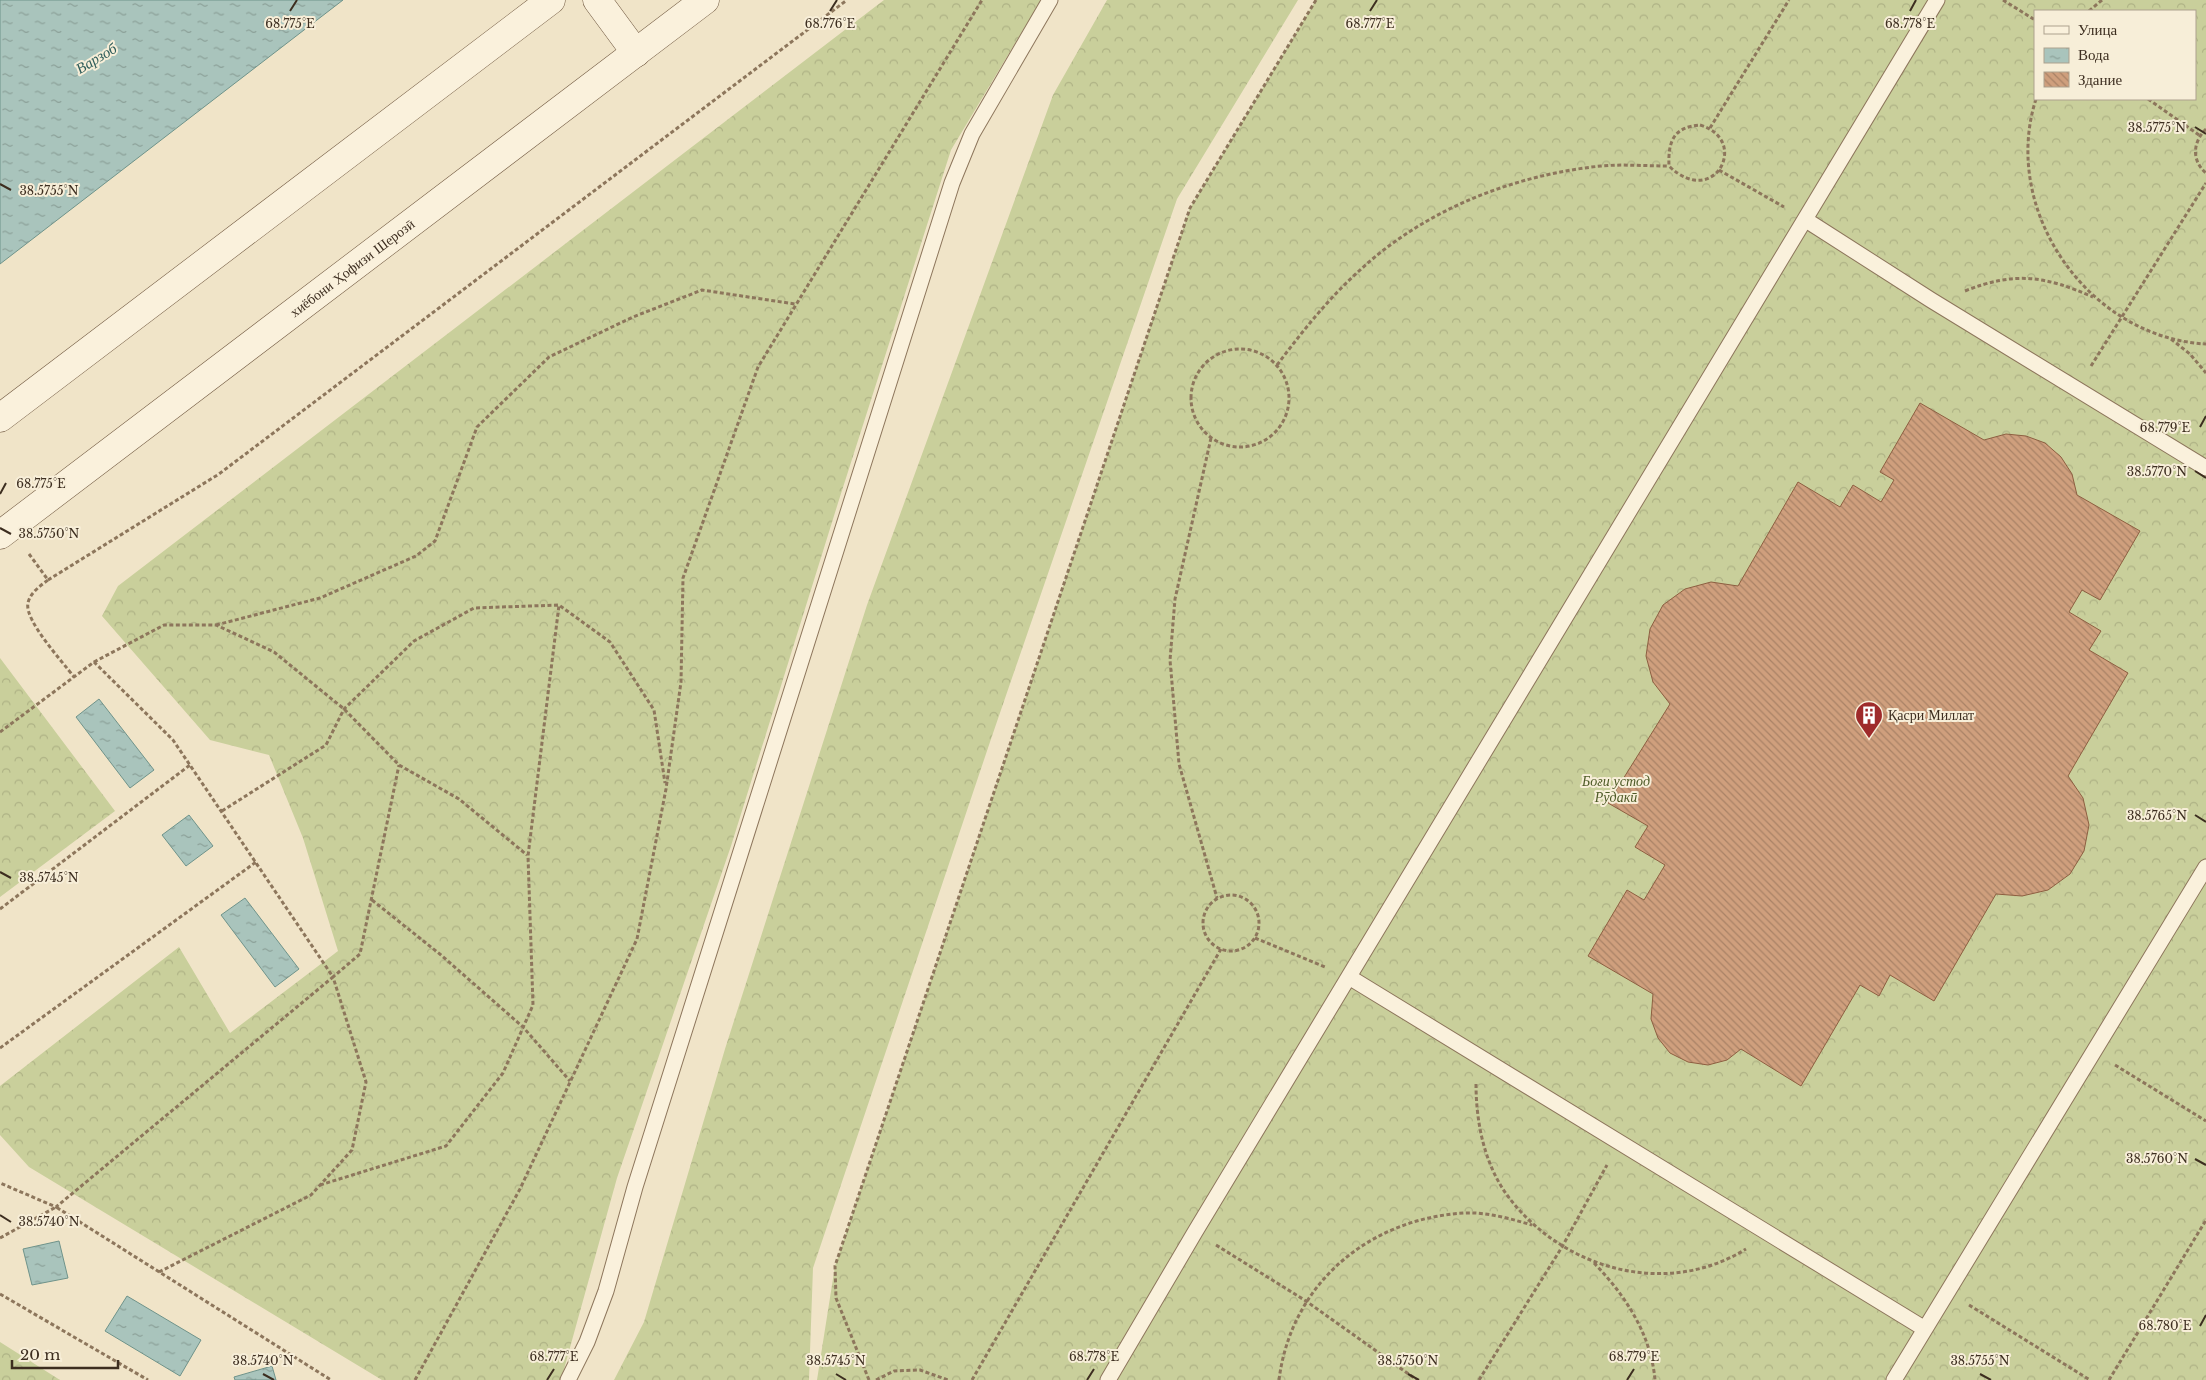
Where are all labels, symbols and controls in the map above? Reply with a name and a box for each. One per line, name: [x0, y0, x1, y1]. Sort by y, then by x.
legend: [2034, 10, 2196, 100]
text: 68.775°E: [265, 16, 315, 31]
text: 68.776°E: [805, 16, 856, 31]
text: 68.777°E: [1346, 16, 1395, 31]
text: 68.778°E: [1885, 16, 1935, 31]
text: Улица: [2078, 20, 2117, 39]
water label: Варзоб: [72, 38, 120, 78]
text: Вода: [2078, 45, 2110, 64]
text: Здание: [2078, 70, 2122, 89]
text: 38.5775°N: [2128, 120, 2186, 135]
text: 38.5755°N: [19, 183, 79, 198]
street label: хиёбони Ҳофизи Шерозӣ: [286, 214, 418, 321]
text: 68.779°E: [2140, 420, 2191, 435]
text: 38.5770°N: [2127, 464, 2187, 479]
text: 68.775°E: [16, 476, 66, 491]
text: 38.5750°N: [19, 526, 80, 541]
building icon: Қасри Миллат: [1854, 700, 1884, 739]
place label: Қасри Миллат: [1888, 706, 1974, 724]
park label: Боғи устод Рӯдакӣ: [1581, 772, 1650, 806]
text: 38.5765°N: [2127, 808, 2187, 823]
text: 38.5745°N: [19, 870, 79, 885]
text: 38.5760°N: [2126, 1151, 2188, 1166]
text: 38.5740°N: [18, 1214, 80, 1229]
text: 68.780°E: [2139, 1318, 2192, 1333]
scale bar: [12, 1338, 119, 1370]
text: 20 m: [20, 1345, 60, 1364]
text: 68.777°E: [530, 1349, 579, 1364]
text: 68.778°E: [1069, 1349, 1119, 1364]
text: 68.779°E: [1609, 1349, 1660, 1364]
text: 38.5740°N: [232, 1353, 294, 1368]
text: 38.5745°N: [806, 1353, 866, 1368]
text: 38.5750°N: [1378, 1353, 1439, 1368]
text: 38.5755°N: [1950, 1353, 2010, 1368]

